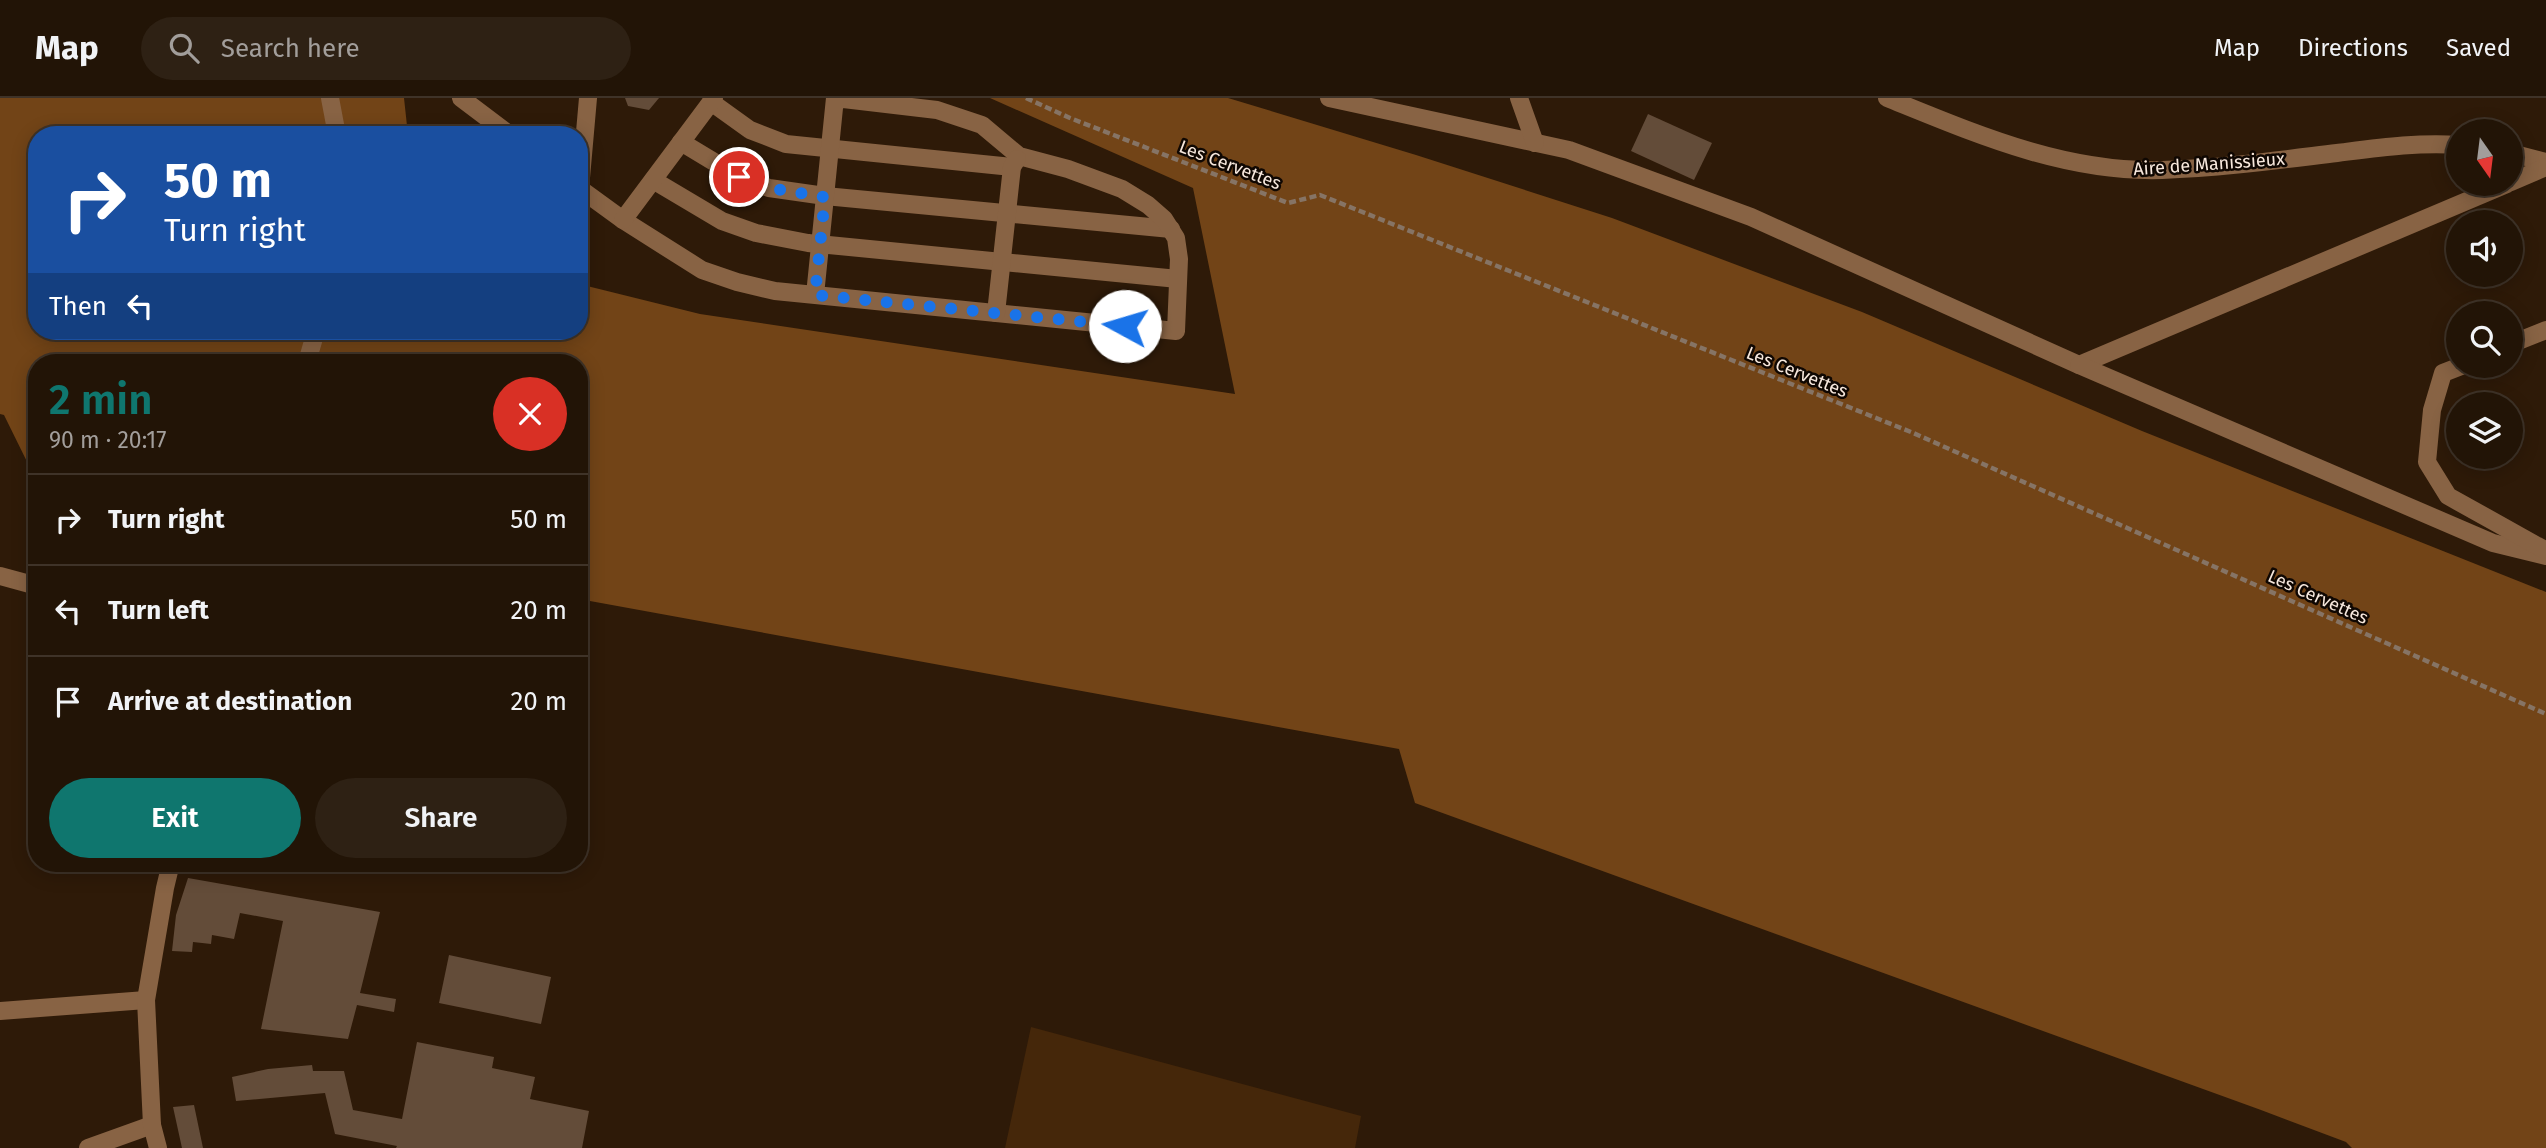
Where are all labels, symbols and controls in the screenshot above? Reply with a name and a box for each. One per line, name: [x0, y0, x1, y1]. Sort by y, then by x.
search box: [141, 17, 631, 80]
text: Map: [35, 28, 99, 68]
icon: search: [165, 29, 203, 67]
text: Search here: [221, 33, 360, 64]
text: Map: [2214, 34, 2260, 62]
text: Directions: [2298, 34, 2408, 62]
text: Saved: [2446, 34, 2511, 62]
north arrow: [2446, 119, 2524, 196]
map controls: [2446, 119, 2523, 469]
street label: Les Cervettes: [1176, 135, 1284, 195]
pin: [709, 147, 769, 207]
street label: Aire de Manissieux: [2132, 148, 2286, 180]
text: 50 m: [164, 151, 272, 210]
icon: right: [49, 154, 140, 245]
icon: arrive: [720, 158, 758, 196]
button: sound: [2446, 210, 2523, 287]
text: Turn right: [164, 211, 306, 249]
icon: left: [121, 287, 159, 325]
position arrow: [1088, 289, 1162, 363]
text: Then: [49, 291, 107, 322]
button: search: [2446, 301, 2523, 378]
street label: Les Cervettes: [1743, 342, 1851, 402]
text: 2 min: [49, 375, 153, 425]
button: close: [493, 377, 567, 451]
button: layers: [2446, 392, 2523, 469]
text: 90 m · 20:17: [49, 426, 166, 454]
icon: right: [49, 501, 87, 539]
text: Turn right: [108, 504, 225, 535]
text: 50 m: [510, 504, 567, 535]
street label: Les Cervettes: [2264, 565, 2372, 629]
icon: left: [49, 592, 87, 630]
text: Turn left: [108, 595, 209, 626]
text: 20 m: [510, 595, 567, 626]
icon: arrive: [49, 683, 87, 721]
text: Arrive at destination: [108, 686, 352, 717]
text: 20 m: [510, 686, 567, 717]
button: Exit: [49, 778, 301, 858]
button: Share: [315, 778, 567, 858]

